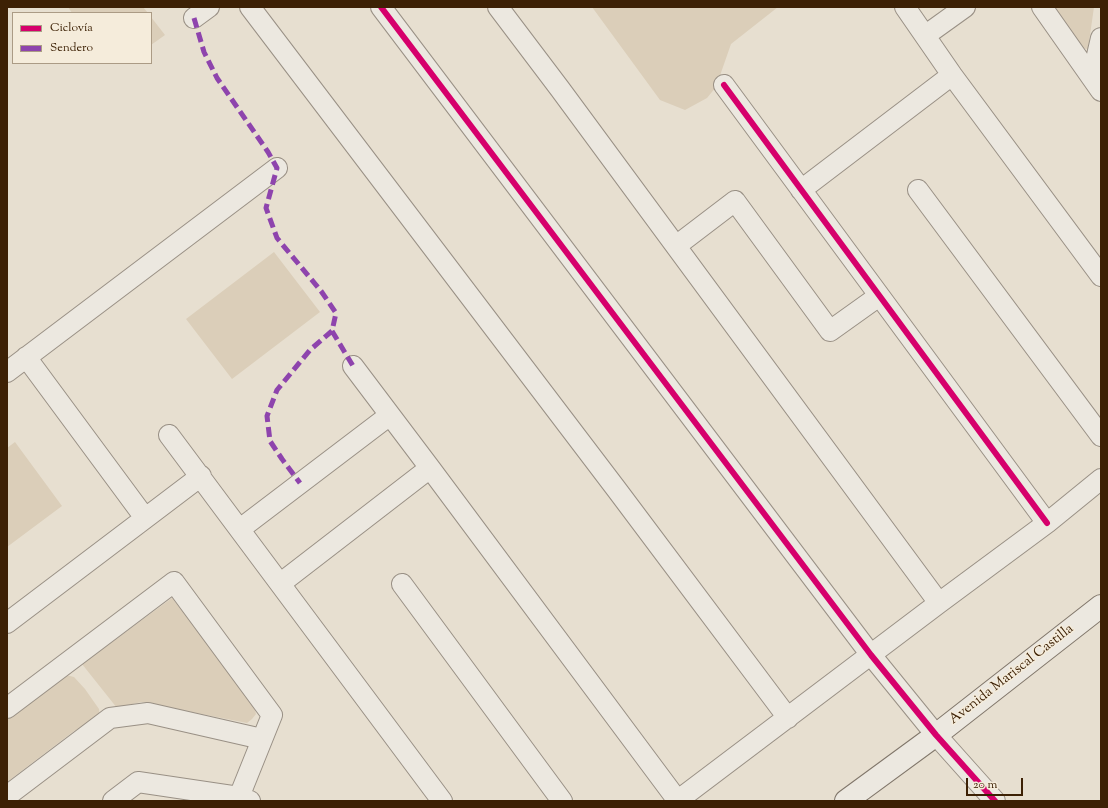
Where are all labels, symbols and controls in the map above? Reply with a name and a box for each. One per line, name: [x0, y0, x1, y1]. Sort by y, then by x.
legend: [12, 12, 152, 64]
text: Ciclovía: [50, 19, 93, 37]
text: Sendero: [50, 39, 93, 57]
street label: Avenida Mariscal Castilla: [946, 621, 1078, 729]
scale bar: [968, 770, 1025, 796]
text: 20 m: [973, 776, 997, 794]

